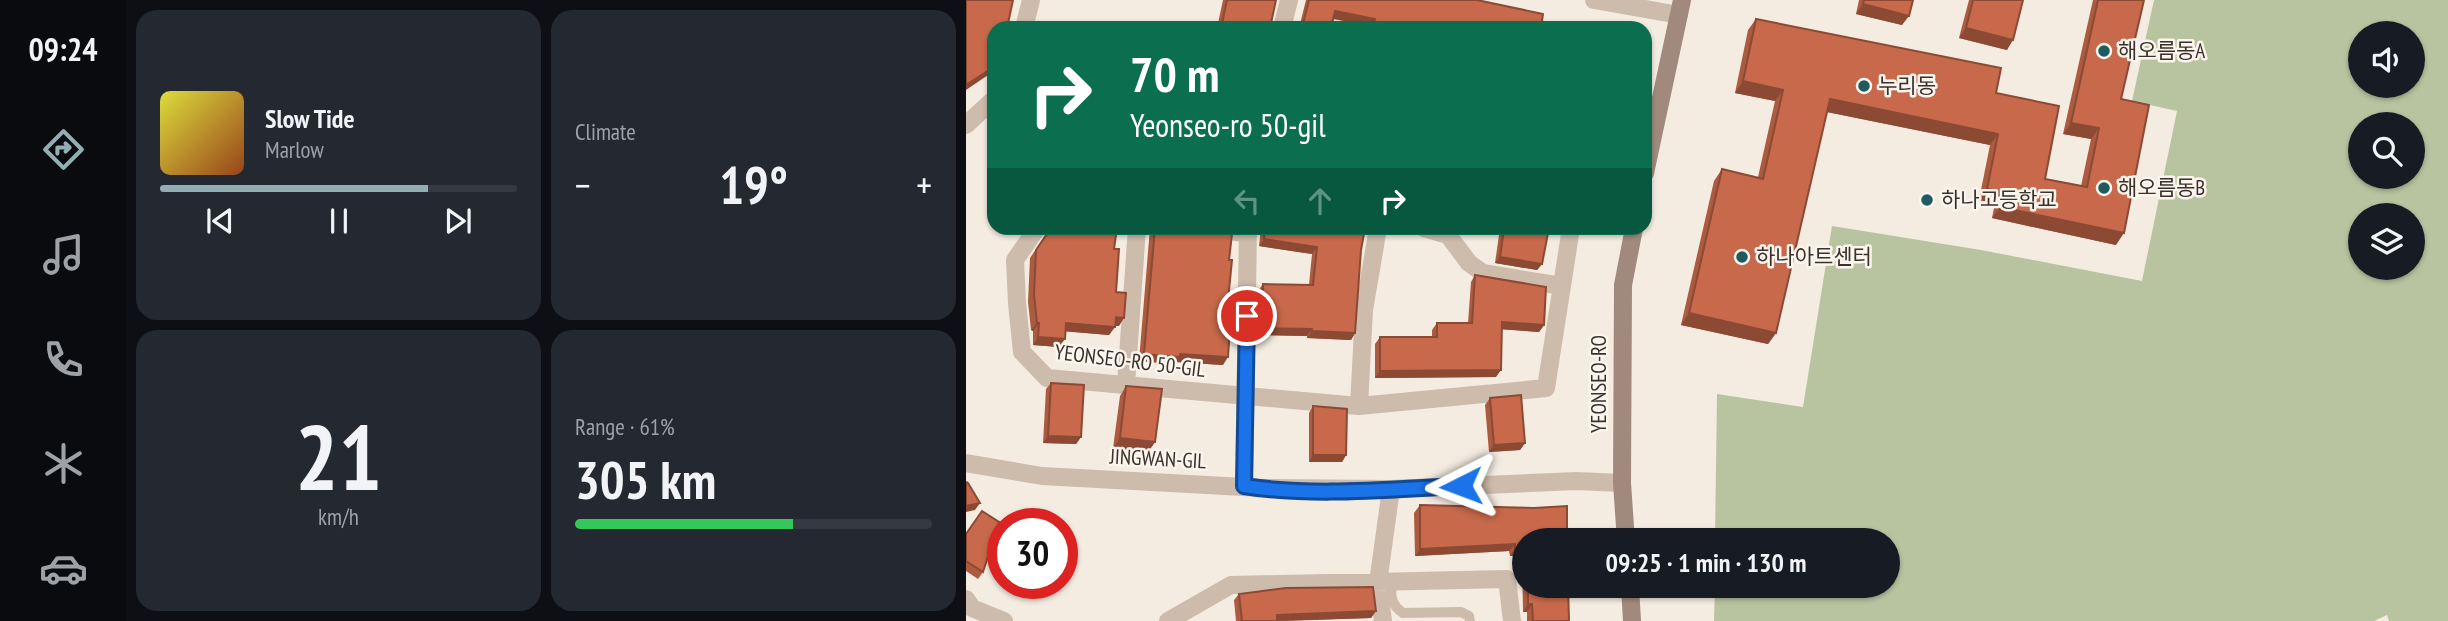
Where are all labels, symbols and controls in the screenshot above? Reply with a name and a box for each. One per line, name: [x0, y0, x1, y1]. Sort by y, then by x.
map controls: [2348, 21, 2425, 280]
button: sound: [2348, 21, 2425, 98]
text: 09:24: [28, 28, 98, 70]
place label: 해오름동A: [2118, 37, 2205, 64]
text: 70 m: [1130, 42, 1219, 106]
marker: 해오름동A: [2096, 43, 2112, 59]
icon: right: [1015, 49, 1106, 140]
place label: 누리동: [1878, 72, 1936, 99]
marker: 누리동: [1856, 78, 1872, 94]
text: Slow Tide: [265, 102, 355, 135]
text: Yeonseo-ro 50-gil: [1130, 104, 1326, 146]
button: search: [2348, 112, 2425, 189]
text: Climate: [575, 117, 636, 146]
icon: directions: [39, 125, 88, 174]
text: Marlow: [265, 135, 324, 164]
text: 19°: [719, 151, 788, 218]
text: −: [575, 160, 591, 209]
text: +: [916, 160, 932, 209]
place label: 해오름동B: [2118, 174, 2205, 201]
marker: 해오름동B: [2096, 180, 2112, 196]
icon: left: [1228, 182, 1266, 220]
icon: ahead: [1301, 182, 1339, 220]
icon: right: [1374, 182, 1412, 220]
place label: 하나고등학교: [1941, 186, 2057, 213]
marker: 하나고등학교: [1919, 192, 1935, 208]
icon: previous: [201, 202, 239, 240]
icon: pause: [320, 202, 358, 240]
icon: next: [439, 202, 477, 240]
button: layers: [2348, 203, 2425, 280]
icon: music: [39, 230, 88, 279]
place label: 하나아트센터: [1756, 243, 1872, 270]
marker: 하나아트센터: [1734, 249, 1750, 265]
pin: [1217, 286, 1277, 346]
icon: arrive: [1228, 297, 1266, 335]
icon: phone: [39, 335, 88, 384]
street label: YEONSEO-RO: [1585, 335, 1612, 433]
street label: YEONSEO-RO 50-GIL: [1053, 338, 1207, 383]
text: 21: [295, 397, 382, 515]
text: Range · 61%: [575, 412, 675, 441]
icon: climate: [39, 439, 88, 488]
street label: JINGWAN-GIL: [1108, 442, 1207, 475]
text: 305 km: [575, 446, 716, 513]
position arrow: [1424, 449, 1498, 523]
text: km/h: [318, 502, 359, 531]
speed limit sign: 30: [987, 508, 1078, 599]
icon: car: [39, 544, 88, 593]
text: 09:25 · 1 min · 130 m: [1606, 546, 1806, 579]

